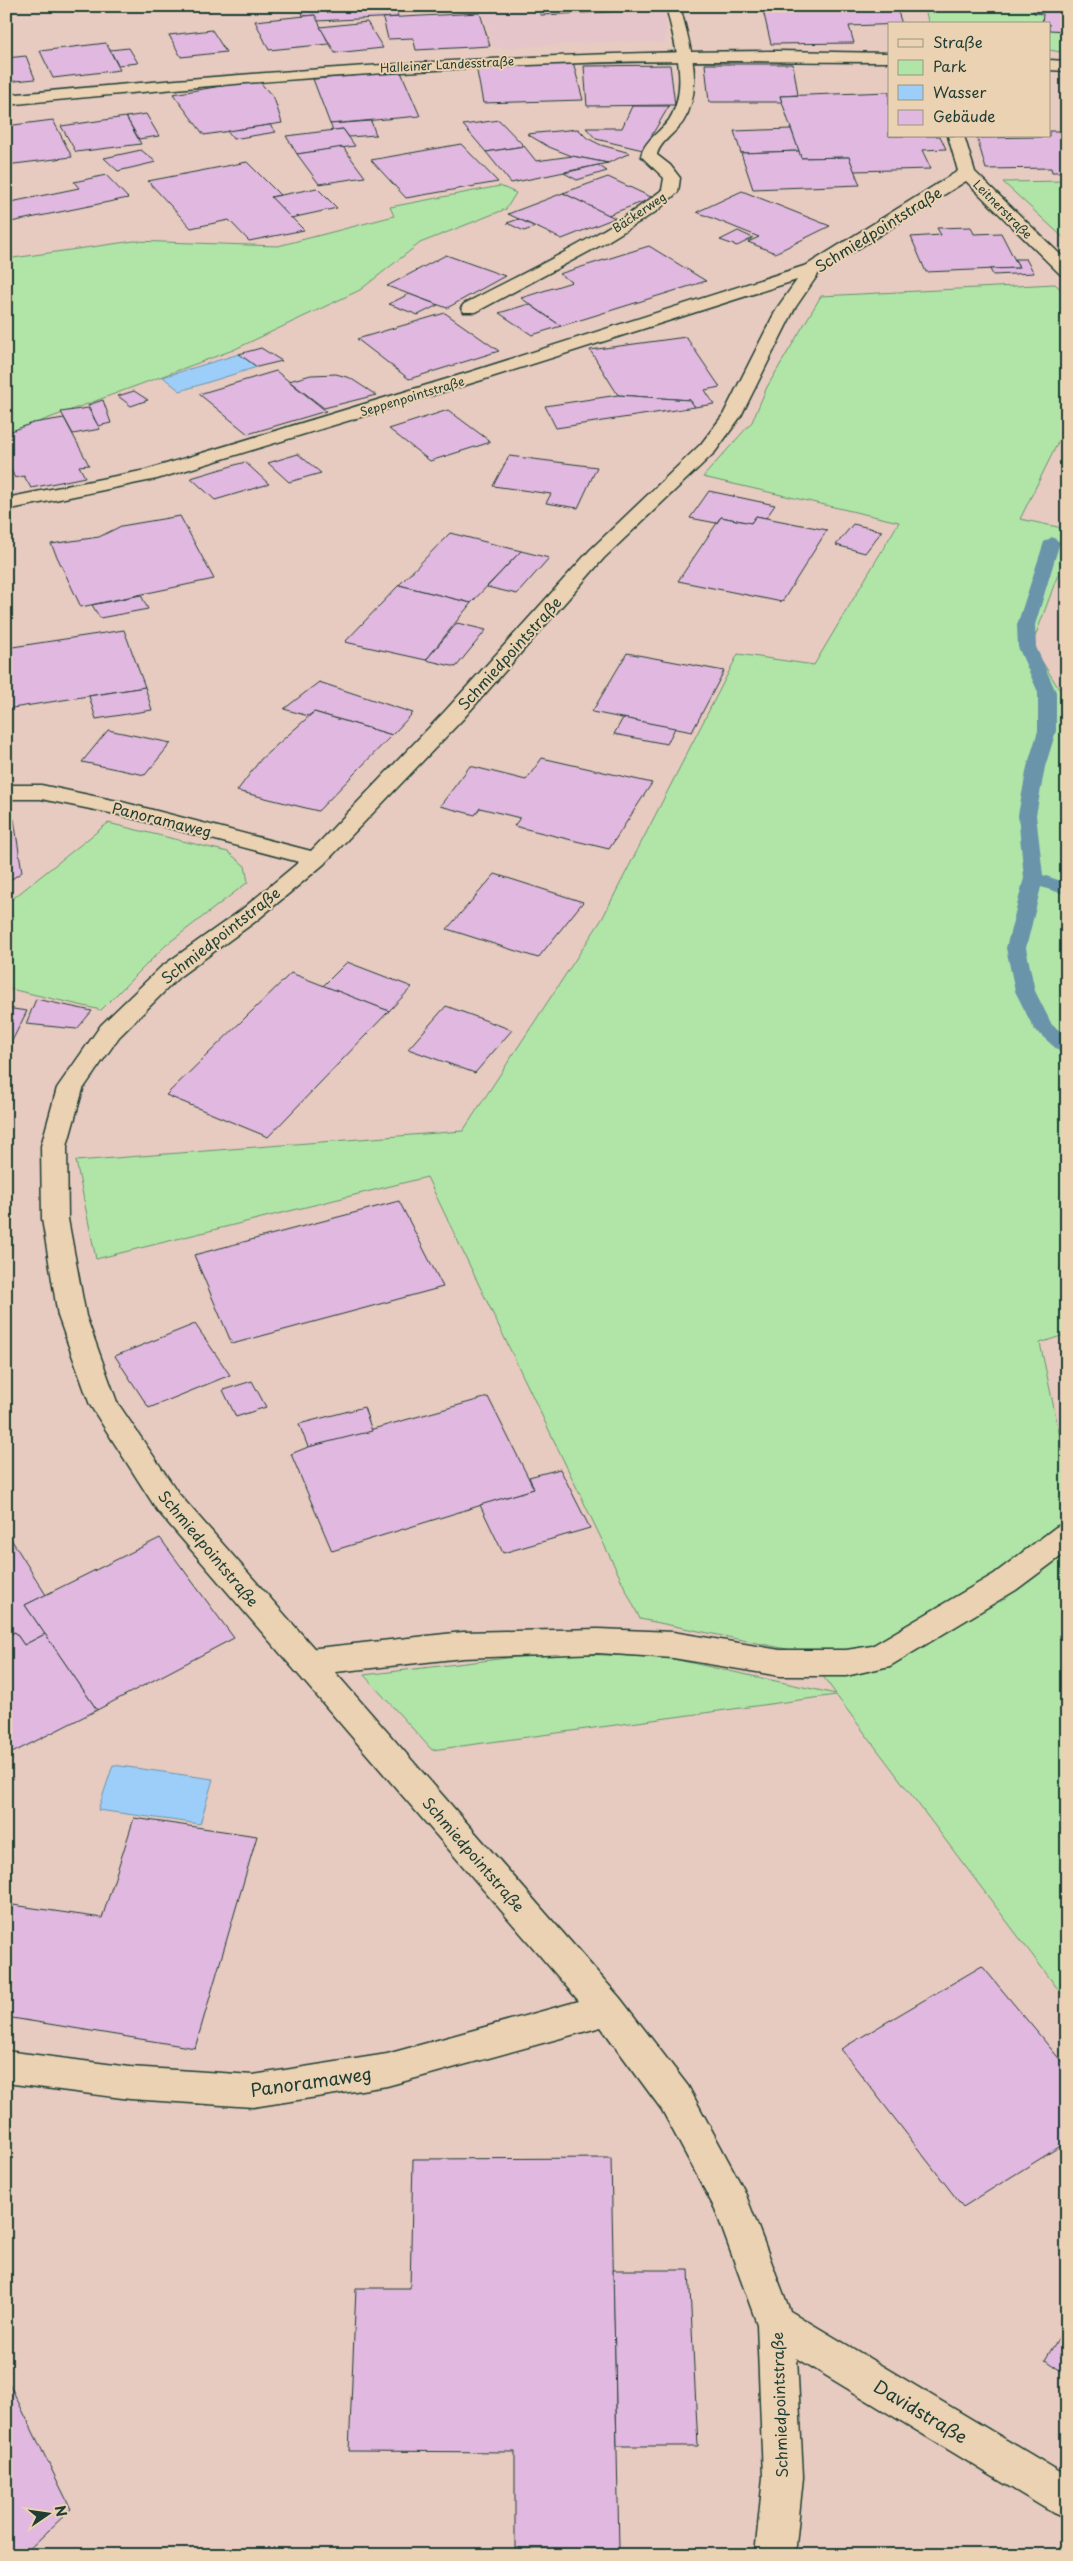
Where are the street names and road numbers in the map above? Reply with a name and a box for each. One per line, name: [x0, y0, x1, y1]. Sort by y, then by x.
street label: Halleiner Landesstraße: [380, 52, 514, 76]
street label: Leitnerstraße: [969, 175, 1037, 243]
street label: Schmiedpointstraße: [810, 181, 946, 277]
street label: Bäckerweg: [608, 187, 670, 237]
street label: Seppenpointstraße: [358, 372, 466, 420]
street label: Schmiedpointstraße: [452, 591, 566, 715]
street label: Panoramaweg: [110, 796, 214, 842]
street label: Schmiedpointstraße: [155, 881, 285, 989]
street label: Schmiedpointstraße: [153, 1485, 265, 1611]
street label: Schmiedpointstraße: [417, 1791, 531, 1917]
street label: Panoramaweg: [249, 2059, 373, 2103]
street label: Schmiedpointstraße: [765, 2332, 793, 2478]
street label: Davidstraße: [869, 2372, 973, 2450]

